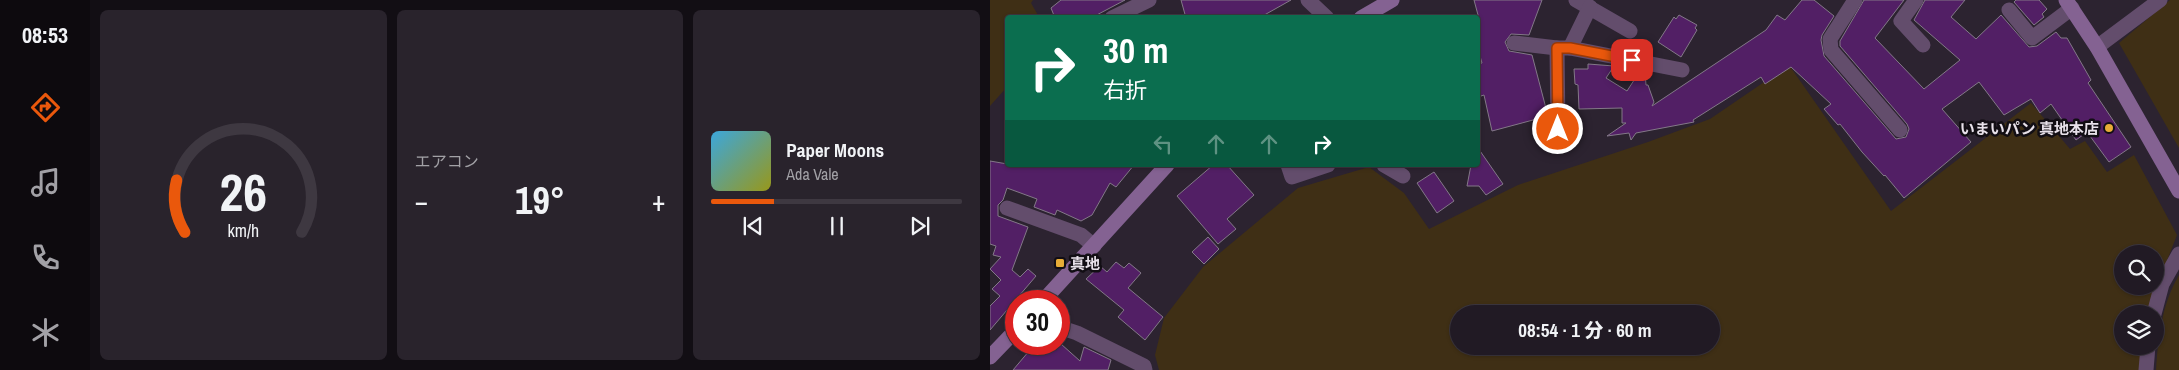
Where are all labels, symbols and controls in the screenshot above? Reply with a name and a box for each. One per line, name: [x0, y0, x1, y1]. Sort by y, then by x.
text: 08:53: [22, 20, 68, 50]
text: 30 m: [1103, 27, 1168, 74]
icon: right: [1020, 35, 1085, 100]
pin: [1611, 39, 1653, 81]
icon: arrive: [1618, 46, 1646, 74]
text: 右折: [1103, 75, 1147, 105]
icon: directions: [28, 90, 63, 125]
position arrow: [1531, 102, 1583, 154]
place label: いまいパン 真地本店: [1960, 118, 2099, 139]
marker: いまいパン 真地本店: [2103, 122, 2115, 134]
icon: left: [1149, 130, 1177, 158]
icon: ahead: [1202, 130, 1230, 158]
icon: ahead: [1255, 130, 1283, 158]
icon: right: [1308, 130, 1336, 158]
text: Paper Moons: [786, 137, 884, 163]
text: エアコン: [415, 150, 479, 172]
text: 26: [220, 157, 267, 227]
text: Ada Vale: [786, 163, 839, 185]
icon: music: [28, 165, 63, 200]
text: 19°: [515, 175, 565, 226]
text: −: [415, 182, 428, 220]
text: +: [652, 182, 665, 220]
icon: previous: [739, 212, 767, 240]
icon: pause: [823, 212, 851, 240]
icon: next: [906, 212, 934, 240]
text: km/h: [227, 219, 259, 243]
icon: phone: [28, 240, 63, 275]
map controls: [2114, 245, 2164, 355]
button: search: [2114, 245, 2164, 295]
place label: 真地: [1070, 253, 1100, 274]
marker: 真地: [1054, 257, 1066, 269]
speed limit sign: 30: [1005, 290, 1070, 355]
button: layers: [2114, 305, 2164, 355]
icon: climate: [28, 315, 63, 350]
text: 08:54 · 1 分 · 60 m: [1518, 317, 1652, 343]

